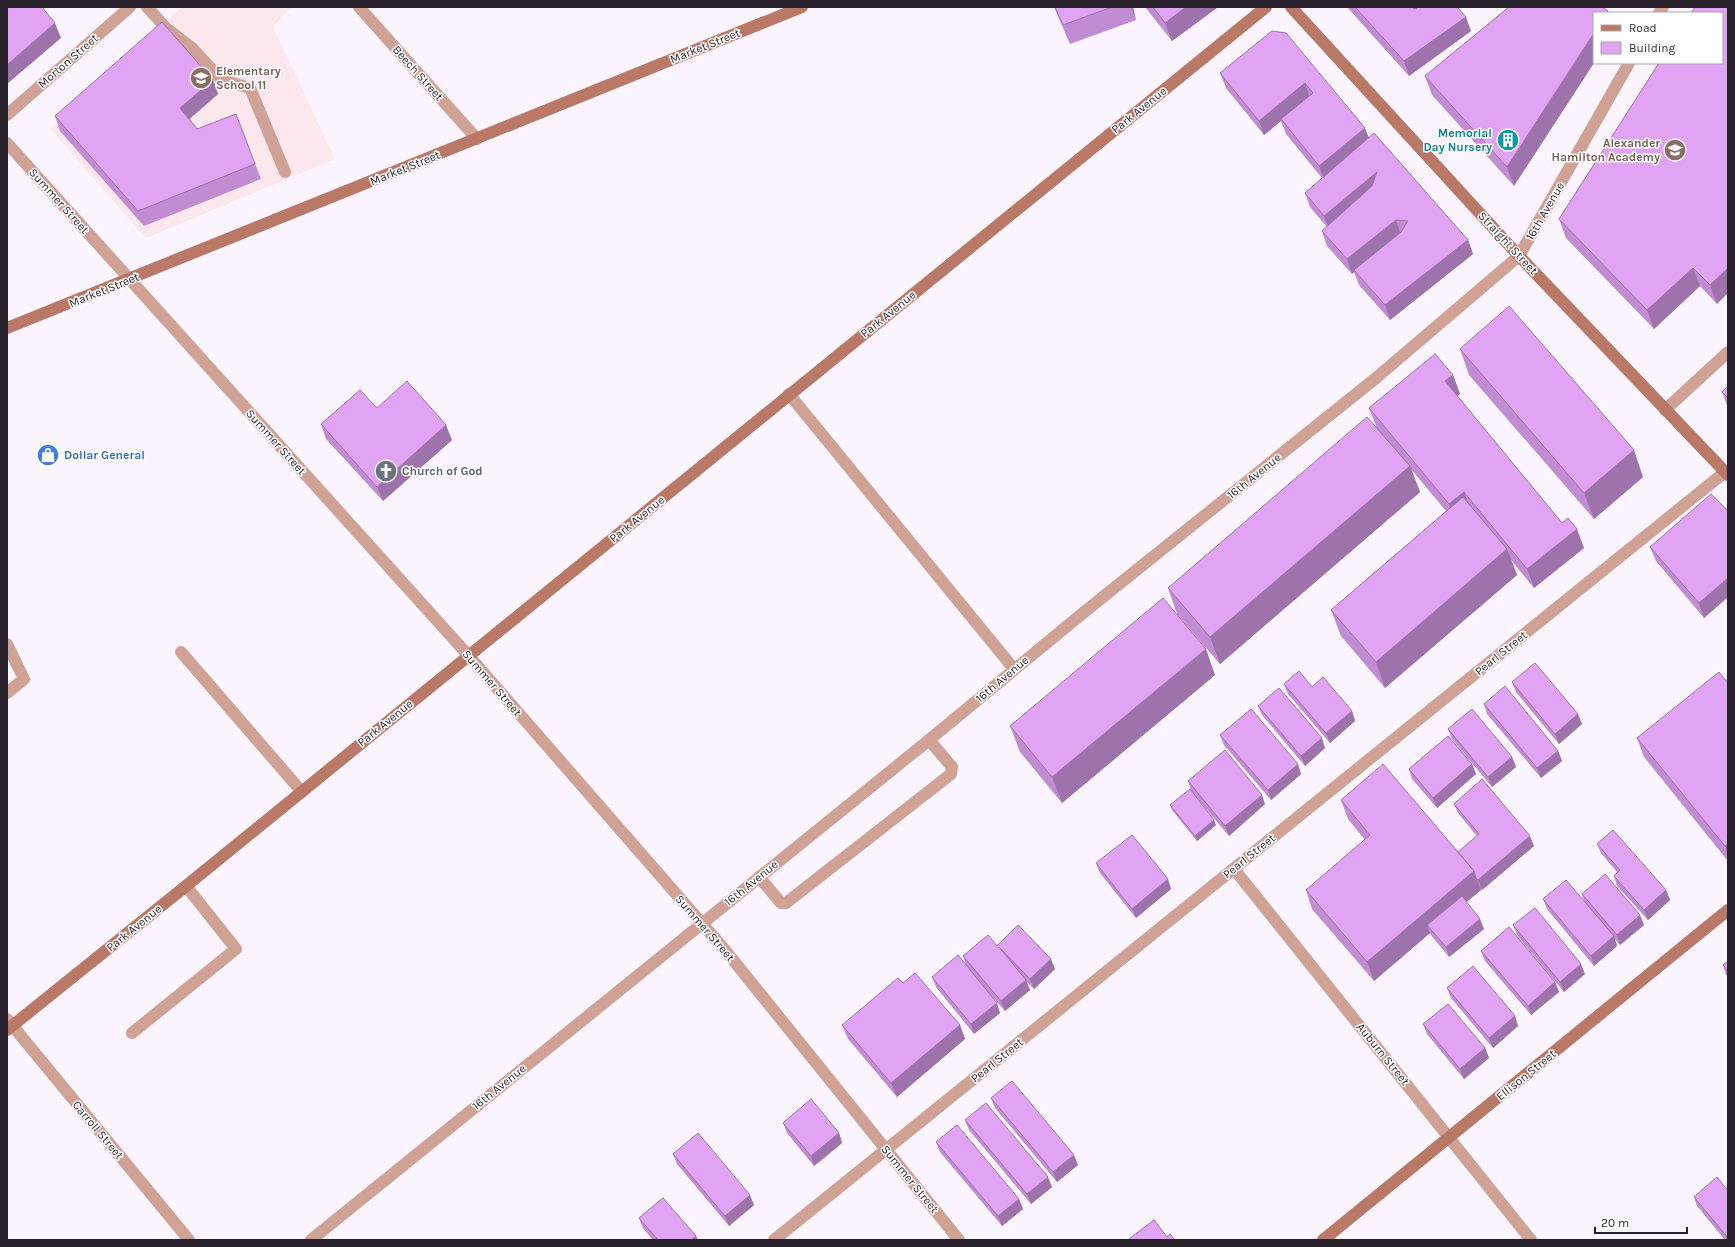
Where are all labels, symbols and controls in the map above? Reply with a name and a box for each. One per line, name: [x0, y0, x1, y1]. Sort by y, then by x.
legend: [1593, 12, 1723, 64]
text: Road: [1629, 21, 1657, 35]
street label: Market Street: [668, 25, 743, 66]
street label: Morton Street: [35, 31, 101, 91]
text: Building: [1629, 41, 1676, 55]
street label: Beech Street: [390, 43, 447, 104]
place label: Elementary School 11: [216, 64, 281, 92]
school or university icon: Elementary School 11: [188, 65, 214, 91]
street label: Park Avenue: [1109, 84, 1169, 136]
place label: Memorial Day Nursery: [1423, 126, 1492, 154]
building icon: Memorial Day Nursery: [1495, 127, 1521, 153]
place label: Alexander Hamilton Academy: [1551, 136, 1660, 164]
school or university icon: Alexander Hamilton Academy: [1662, 137, 1688, 163]
street label: Market Street: [368, 147, 443, 188]
street label: Summer Street: [26, 165, 92, 237]
street label: 16th Avenue: [1523, 179, 1567, 243]
street label: Straight Street: [1475, 209, 1541, 278]
street label: Market Street: [67, 269, 142, 310]
street label: Park Avenue: [858, 288, 918, 340]
street label: Summer Street: [243, 406, 309, 478]
shop icon: Dollar General: [35, 442, 61, 468]
place label: Dollar General: [64, 448, 145, 462]
street label: 16th Avenue: [1224, 450, 1284, 502]
church icon: Church of God: [373, 458, 399, 484]
place label: Church of God: [402, 464, 483, 478]
street label: Park Avenue: [607, 493, 667, 545]
street label: Pearl Street: [1472, 627, 1530, 678]
street label: Summer Street: [459, 647, 525, 719]
street label: 16th Avenue: [973, 653, 1031, 705]
street label: Park Avenue: [355, 697, 415, 749]
street label: Pearl Street: [1220, 830, 1278, 881]
street label: 16th Avenue: [721, 857, 781, 909]
street label: Summer Street: [672, 892, 738, 964]
street label: Park Avenue: [104, 902, 164, 954]
street label: Auburn Street: [1354, 1020, 1413, 1088]
street label: Pearl Street: [968, 1034, 1026, 1085]
street label: Ellison Street: [1493, 1046, 1559, 1103]
street label: 16th Avenue: [469, 1061, 529, 1113]
street label: Carroll Street: [70, 1098, 127, 1162]
street label: Summer Street: [878, 1142, 942, 1216]
scale bar: [1595, 1209, 1687, 1235]
text: 20 m: [1601, 1216, 1629, 1230]

